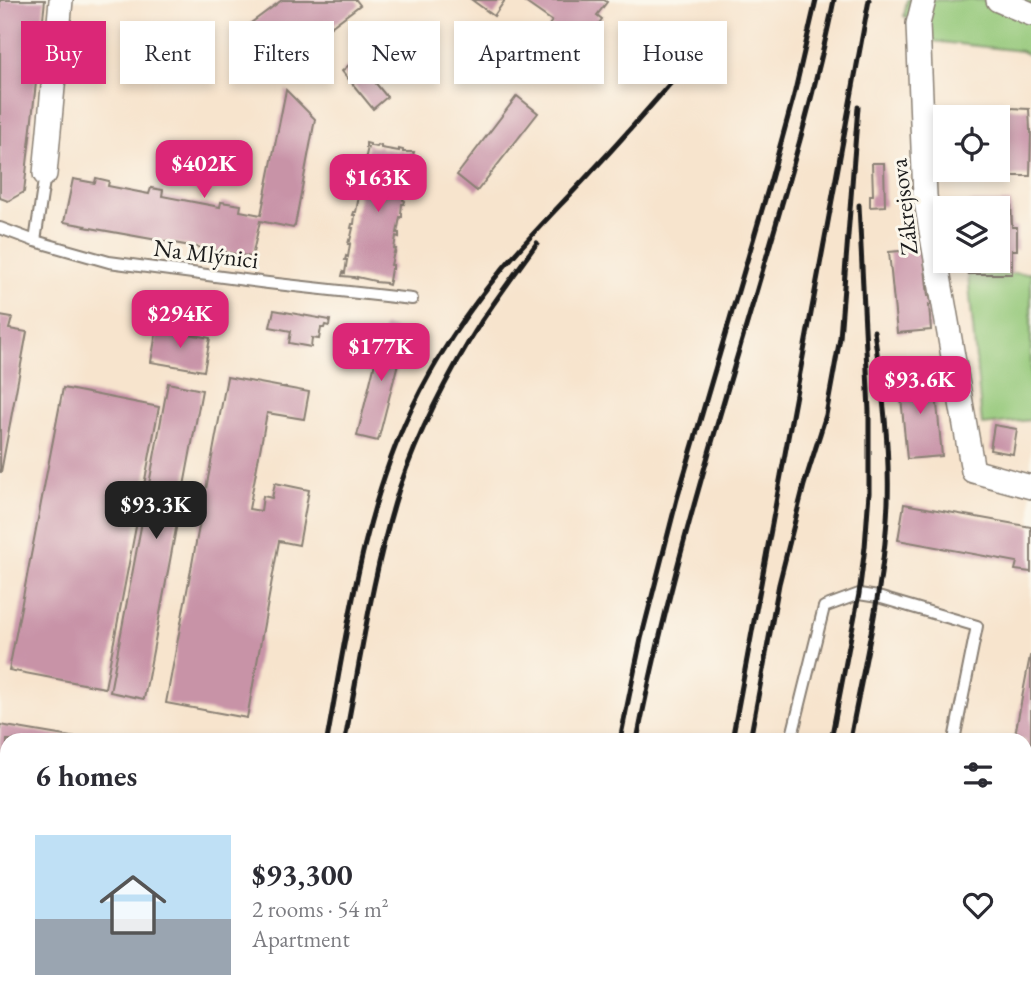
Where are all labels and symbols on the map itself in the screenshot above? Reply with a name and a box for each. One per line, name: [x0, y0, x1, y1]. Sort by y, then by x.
pin: $402K: [155, 140, 253, 200]
pin: $163K: [329, 154, 427, 214]
street label: Zákrejsova: [882, 157, 925, 257]
street label: Na Mlýnici: [152, 232, 260, 275]
pin: $294K: [131, 290, 229, 350]
pin: $177K: [332, 324, 430, 383]
pin: $93.6K: [863, 356, 977, 416]
pin: $93.3K: [99, 482, 213, 541]

